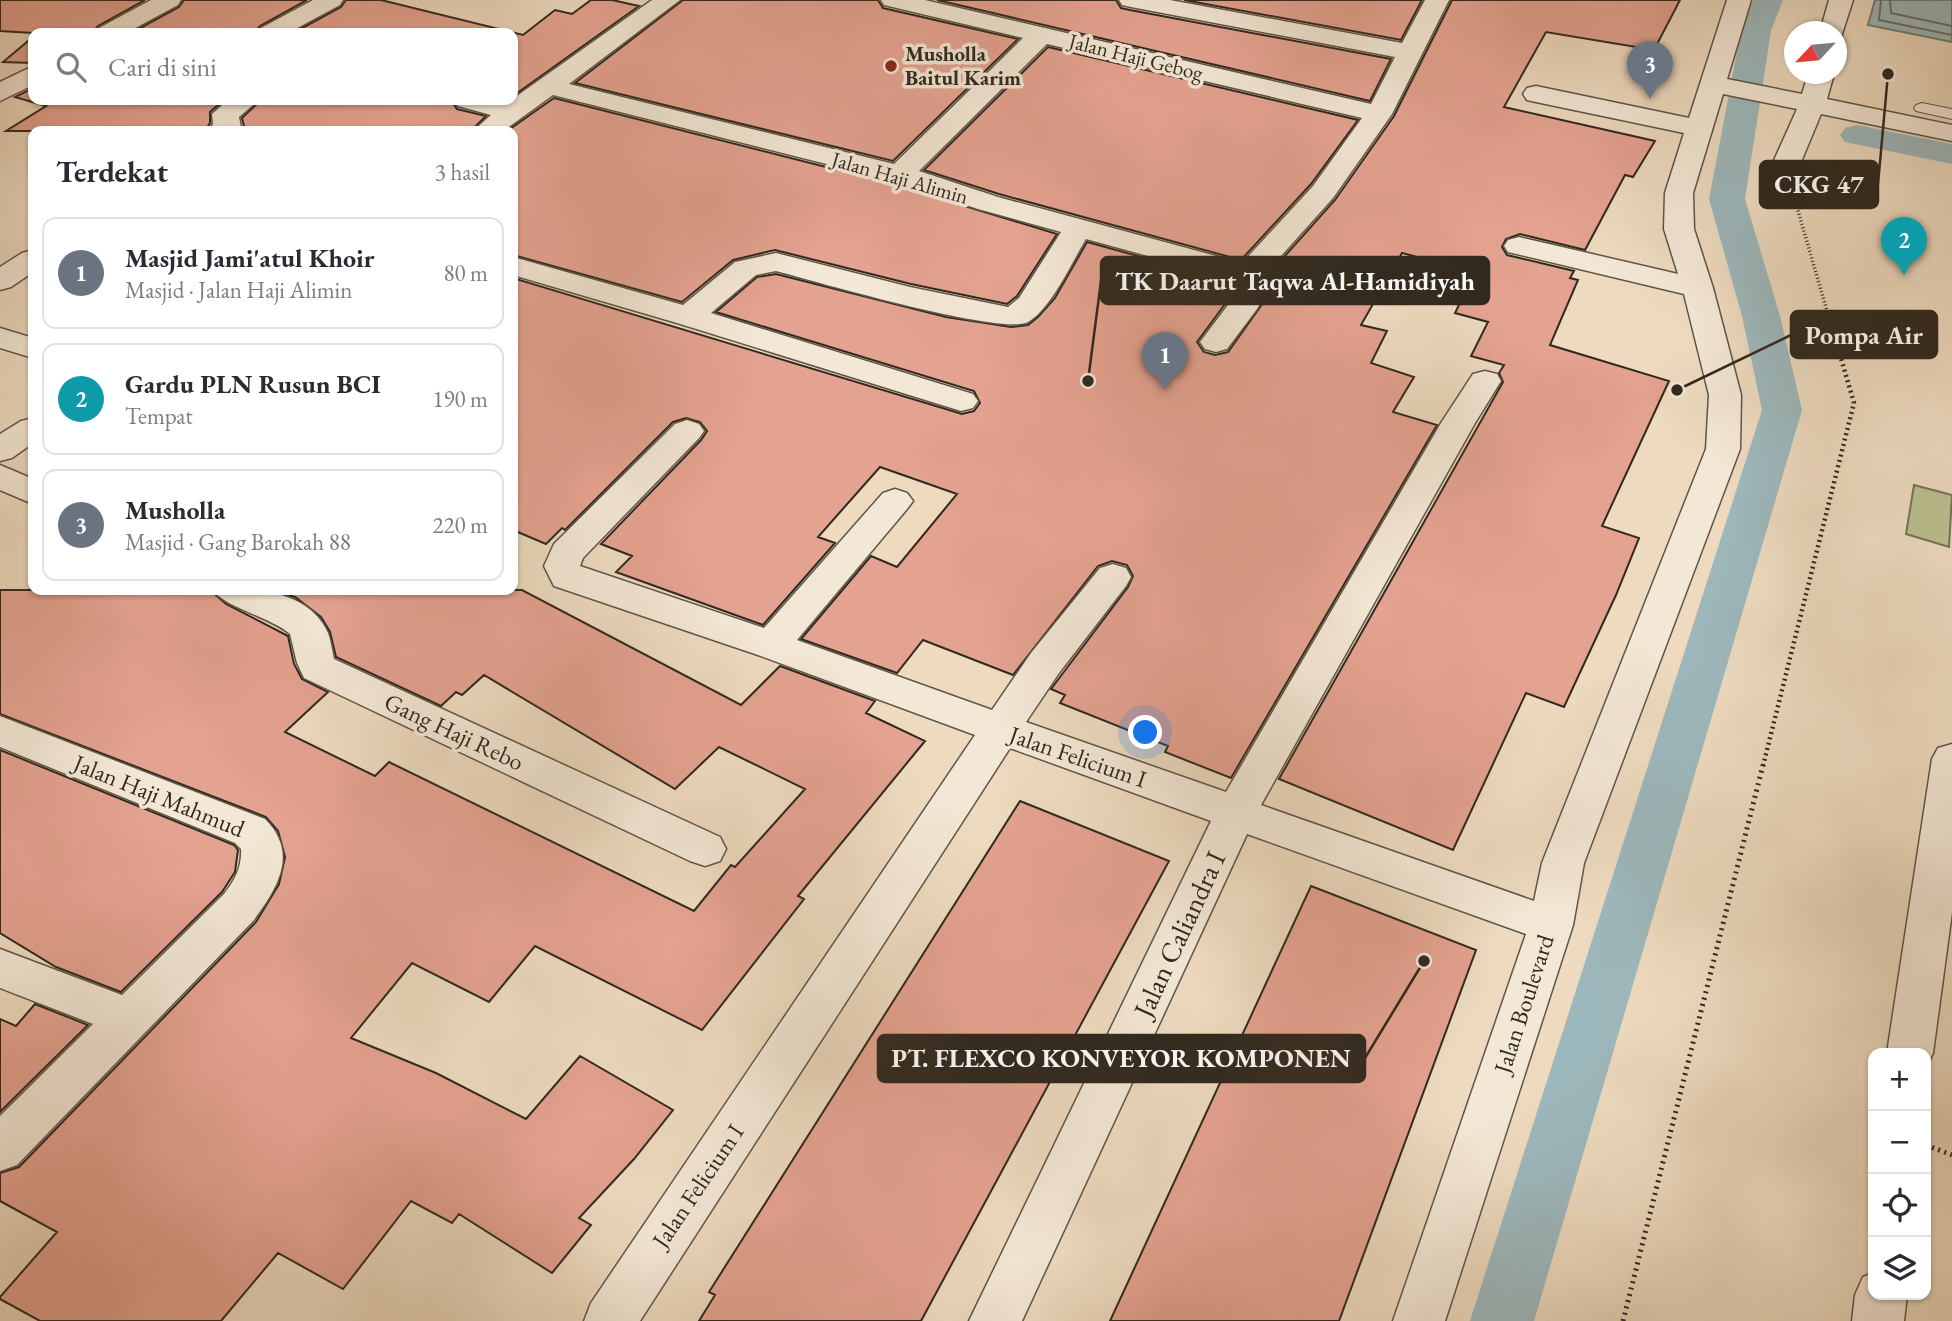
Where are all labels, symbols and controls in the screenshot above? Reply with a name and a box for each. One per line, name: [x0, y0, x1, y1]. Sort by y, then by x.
north arrow: [1784, 21, 1847, 84]
street label: Jalan Haji Gebog: [1064, 26, 1207, 86]
search box: [28, 28, 518, 105]
place label: Musholla Baitul Karim: [905, 40, 1021, 91]
pin: 3: [1627, 41, 1673, 99]
icon: search: [52, 48, 90, 86]
text: Cari di sini: [108, 50, 217, 84]
marker: Musholla Baitul Karim: [883, 58, 899, 74]
street label: Jalan Haji Alimin: [827, 145, 972, 210]
text: Terdekat: [56, 152, 168, 191]
text: 3 hasil: [435, 157, 490, 187]
callout: CKG 47: [1760, 161, 1878, 208]
text: CKG 47: [1774, 167, 1864, 201]
pin: 2: [1881, 217, 1927, 275]
text: Masjid Jami'atul Khoir: [125, 241, 375, 275]
callout: TK Daarut Taqwa Al-Hamidiyah: [1101, 257, 1489, 304]
text: 1: [75, 258, 87, 288]
text: 80 m: [443, 258, 488, 288]
text: TK Daarut Taqwa Al-Hamidiyah: [1115, 264, 1475, 298]
text: Masjid · Jalan Haji Alimin: [125, 275, 352, 305]
callout: Pompa Air: [1791, 311, 1937, 358]
text: Pompa Air: [1805, 318, 1923, 352]
pin: 1: [1142, 332, 1188, 390]
text: Gardu PLN Rusun BCI: [125, 367, 381, 401]
text: 2: [75, 384, 87, 414]
text: 190 m: [432, 384, 488, 414]
text: Tempat: [125, 401, 193, 431]
text: Musholla: [125, 493, 225, 527]
text: 3: [75, 510, 87, 540]
text: 220 m: [432, 510, 488, 540]
text: Masjid · Gang Barokah 88: [125, 527, 351, 557]
street label: Gang Haji Rebo: [379, 686, 529, 777]
your location: [1128, 715, 1162, 749]
street label: Jalan Felicium I: [1004, 718, 1151, 794]
street label: Jalan Haji Mahmud: [67, 746, 250, 844]
street label: Jalan Caliandra I: [1124, 845, 1233, 1025]
street label: Jalan Boulevard: [1486, 930, 1561, 1079]
callout: PT. FLEXCO KONVEYOR KOMPONEN: [878, 1035, 1365, 1082]
text: PT. FLEXCO KONVEYOR KOMPONEN: [891, 1041, 1351, 1075]
map controls: [1868, 1048, 1931, 1300]
button: +: [1868, 1048, 1931, 1111]
button: −: [1868, 1111, 1931, 1174]
street label: Jalan Felicium I: [644, 1118, 750, 1255]
button: locate: [1868, 1174, 1931, 1237]
button: layers: [1868, 1237, 1931, 1300]

